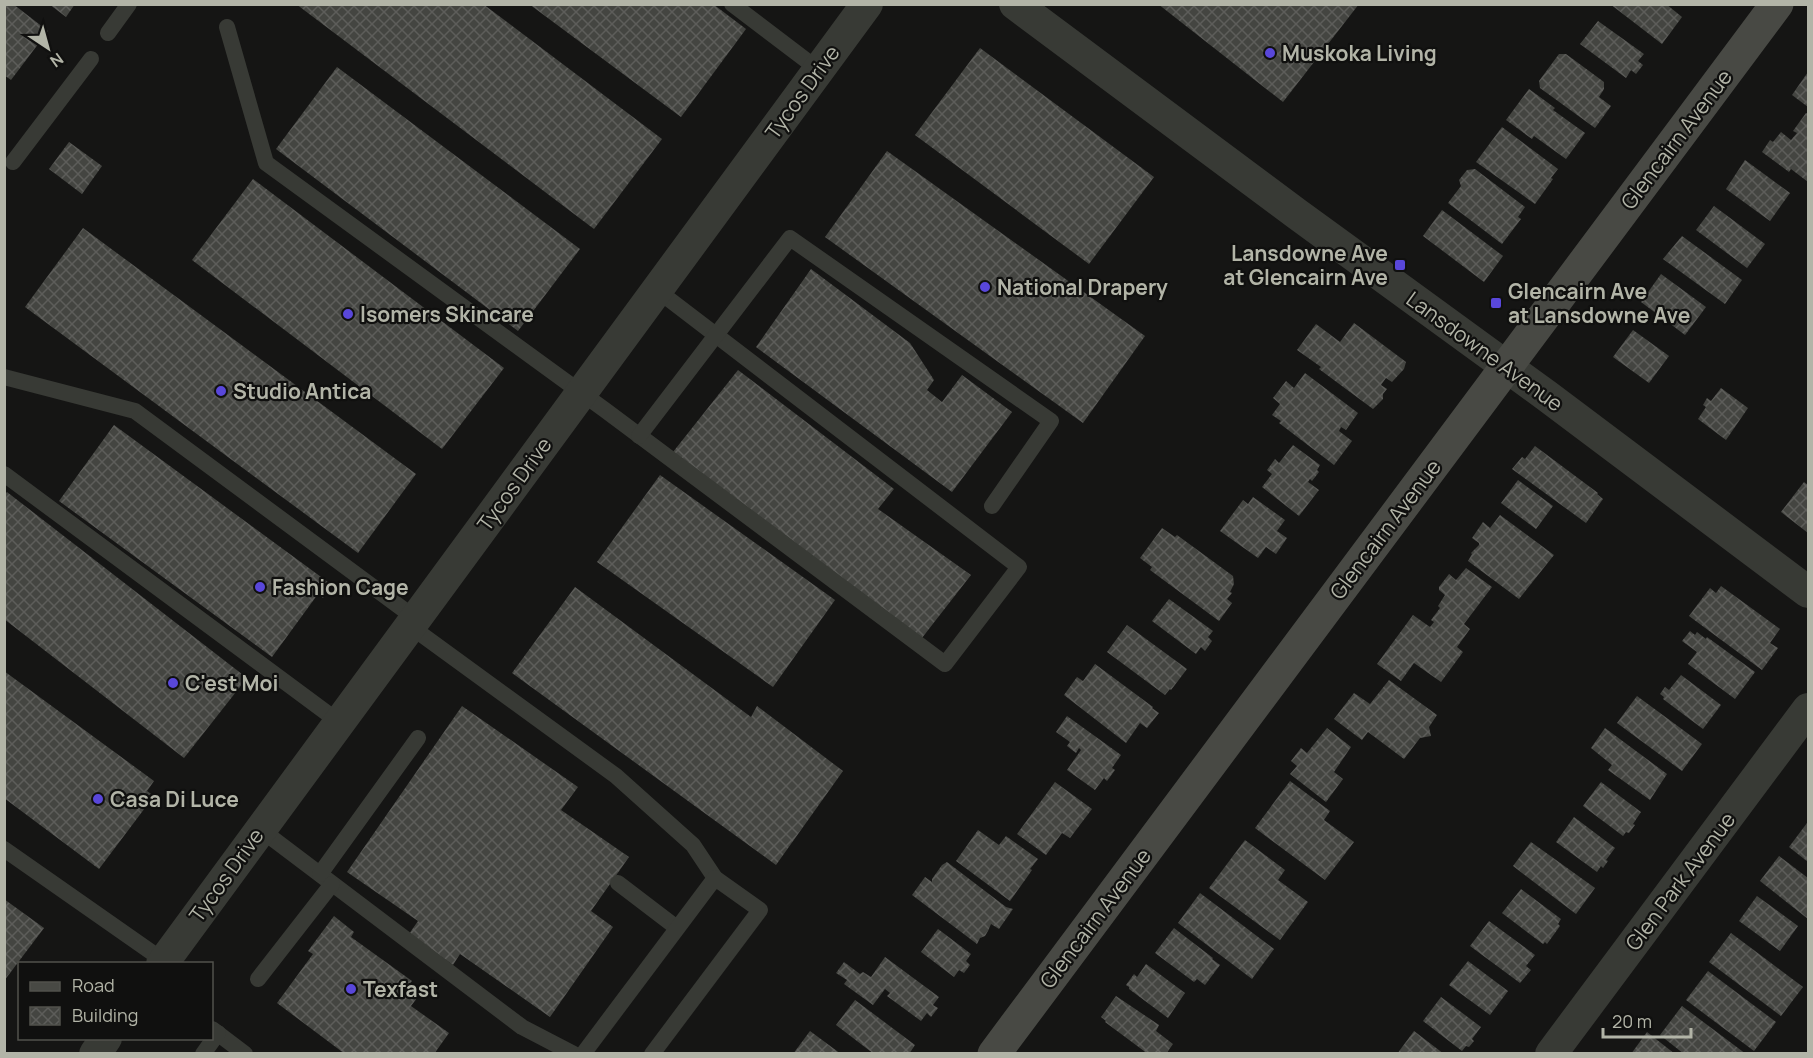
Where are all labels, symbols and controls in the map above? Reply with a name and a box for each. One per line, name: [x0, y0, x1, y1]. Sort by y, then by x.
north arrow: [18, 18, 78, 78]
street label: Tycos Drive: [758, 39, 846, 145]
place label: Muskoka Living: [1282, 39, 1437, 67]
marker: Muskoka Living: [1263, 46, 1277, 60]
text: N: [46, 48, 68, 72]
street label: Glencairn Avenue: [1614, 63, 1738, 215]
place label: Lansdowne Ave at Glencairn Ave: [1223, 239, 1388, 291]
marker: Lansdowne Ave at Glencairn Ave: [1393, 258, 1407, 272]
place label: National Drapery: [997, 273, 1168, 301]
place label: Glencairn Ave at Lansdowne Ave: [1508, 277, 1690, 329]
marker: National Drapery: [978, 280, 992, 294]
street label: Lansdowne Avenue: [1401, 285, 1569, 417]
marker: Glencairn Ave at Lansdowne Ave: [1489, 296, 1503, 310]
place label: Isomers Skincare: [360, 300, 534, 328]
marker: Isomers Skincare: [341, 307, 355, 321]
place label: Studio Antica: [233, 377, 371, 405]
marker: Studio Antica: [214, 384, 228, 398]
street label: Tycos Drive: [470, 431, 558, 537]
street label: Glencairn Avenue: [1323, 453, 1447, 605]
place label: Fashion Cage: [272, 573, 409, 601]
marker: Fashion Cage: [253, 580, 267, 594]
place label: C'est Moi: [185, 669, 278, 697]
marker: C'est Moi: [166, 676, 180, 690]
place label: Casa Di Luce: [110, 785, 239, 813]
marker: Casa Di Luce: [91, 792, 105, 806]
street label: Glen Park Avenue: [1619, 806, 1741, 956]
street label: Tycos Drive: [182, 822, 270, 928]
street label: Glencairn Avenue: [1033, 842, 1157, 994]
legend: [18, 962, 213, 1040]
text: Road: [72, 973, 115, 997]
place label: Texfast: [363, 975, 438, 1003]
marker: Texfast: [344, 982, 358, 996]
scale bar: [1603, 1001, 1692, 1039]
text: Building: [72, 1003, 138, 1027]
text: 20 m: [1612, 1009, 1652, 1033]

